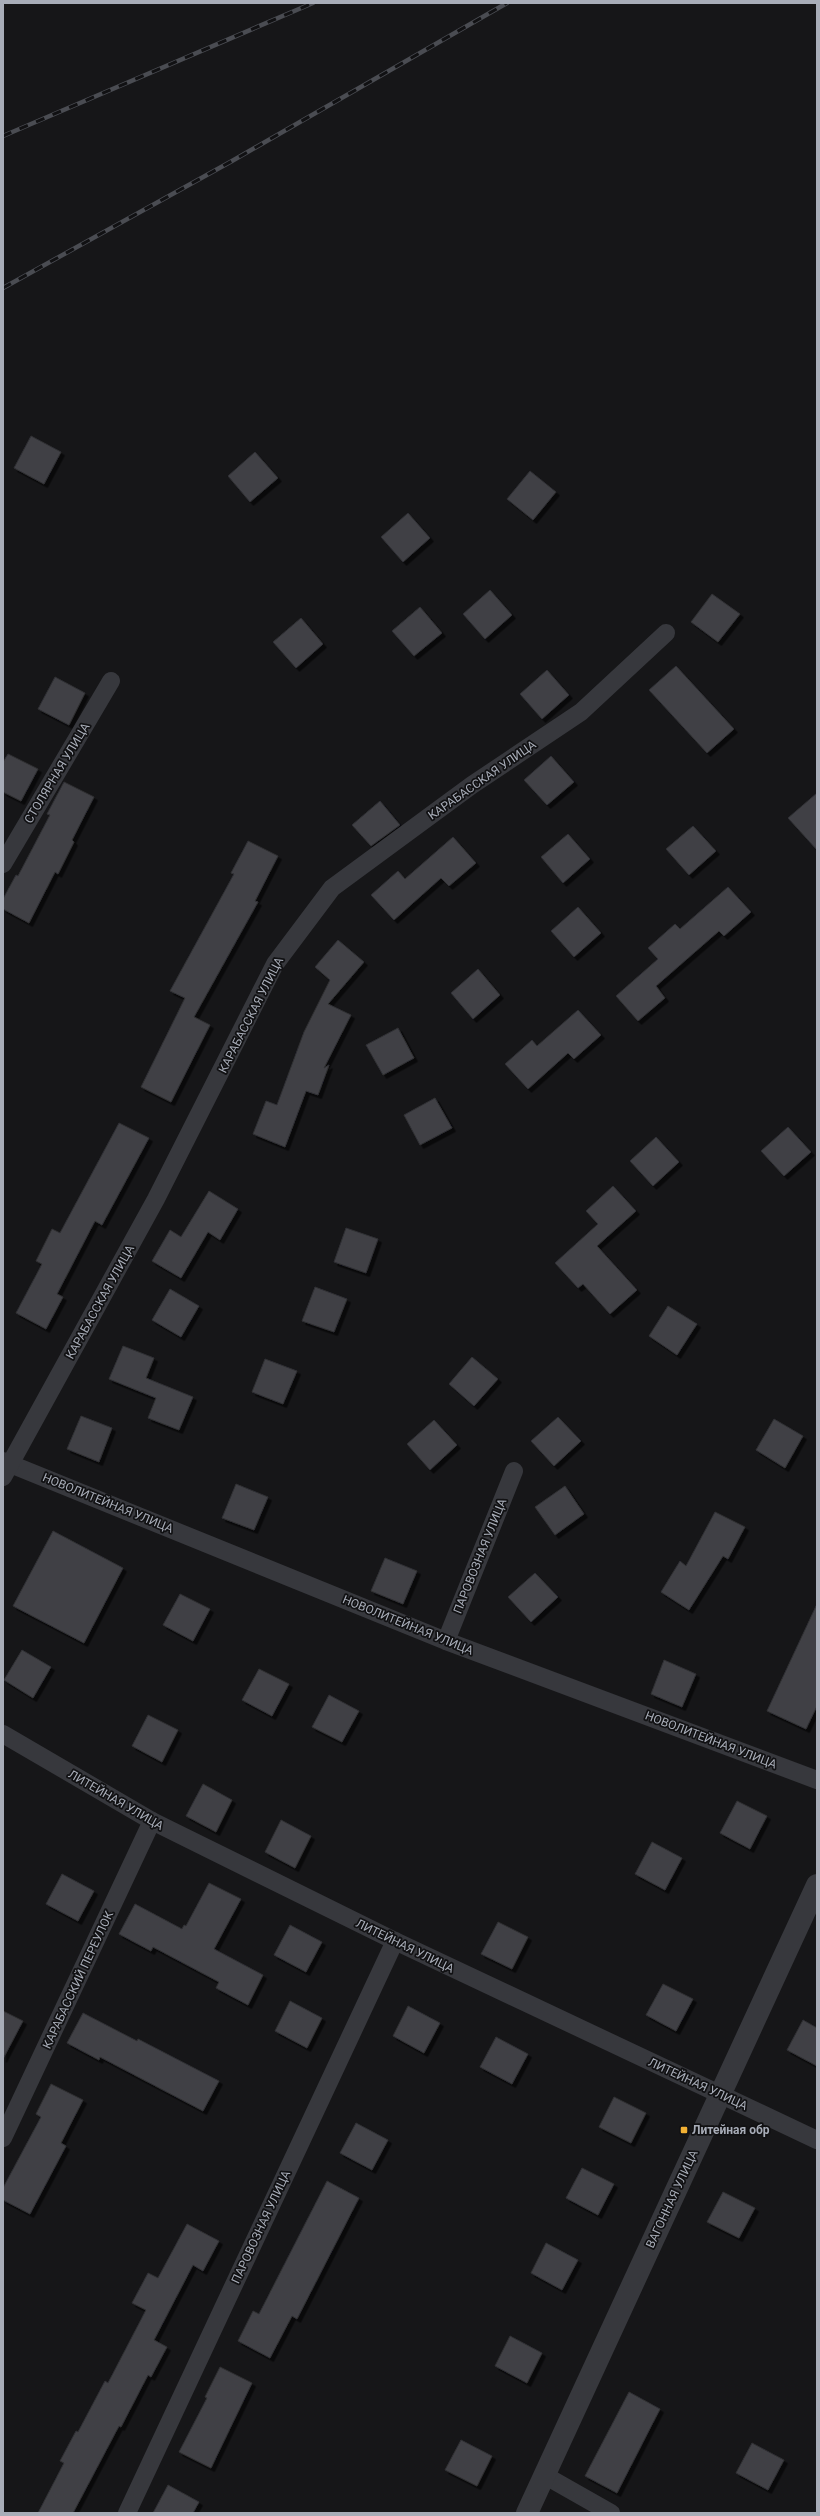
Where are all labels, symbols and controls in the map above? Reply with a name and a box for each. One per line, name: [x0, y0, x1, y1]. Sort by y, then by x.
street label: СТОЛЯРНАЯ УЛИЦА: [22, 720, 93, 826]
street label: КАРАБАССКАЯ УЛИЦА: [425, 737, 539, 823]
street label: КАРАБАССКАЯ УЛИЦА: [216, 955, 286, 1075]
street label: КАРАБАССКАЯ УЛИЦА: [63, 1242, 137, 1361]
street label: НОВОЛИТЕЙНАЯ УЛИЦА: [41, 1469, 176, 1536]
street label: ПАРОВОЗНАЯ УЛИЦА: [450, 1496, 510, 1616]
street label: НОВОЛИТЕЙНАЯ УЛИЦА: [341, 1591, 476, 1658]
street label: НОВОЛИТЕЙНАЯ УЛИЦА: [643, 1707, 779, 1772]
street label: ЛИТЕЙНАЯ УЛИЦА: [66, 1766, 167, 1833]
street label: КАРАБАССКИЙ ПЕРЕУЛОК: [39, 1908, 116, 2051]
street label: ЛИТЕЙНАЯ УЛИЦА: [354, 1915, 457, 1976]
street label: ЛИТЕЙНАЯ УЛИЦА: [646, 2054, 750, 2113]
place label: Литейная обр: [692, 2123, 770, 2137]
marker: Литейная обр: [679, 2125, 689, 2135]
street label: ВАГОННАЯ УЛИЦА: [643, 2148, 701, 2250]
street label: ПАРОВОЗНАЯ УЛИЦА: [229, 2168, 293, 2286]

